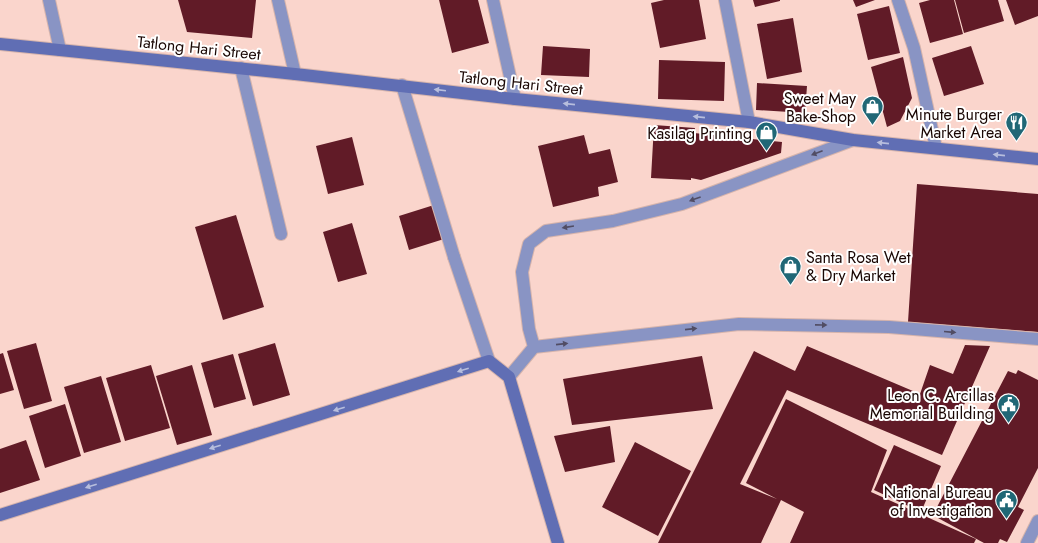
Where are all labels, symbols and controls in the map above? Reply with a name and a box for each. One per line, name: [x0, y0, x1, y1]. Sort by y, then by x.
street label: Tatlong Hari Street: [136, 30, 262, 66]
street label: Tatlong Hari Street: [458, 65, 584, 101]
one-way arrow: [434, 87, 446, 93]
place label: Sweet May Bake-Shop: [784, 87, 857, 128]
shop icon: Sweet May Bake-Shop: [859, 94, 885, 127]
one-way arrow: [563, 101, 575, 107]
place label: Minute Burger Market Area: [906, 103, 1003, 144]
restaurant icon: Minute Burger Market Area: [1004, 110, 1030, 143]
one-way arrow: [693, 114, 705, 120]
shop icon: Kasilag Printing: [754, 120, 780, 153]
place label: Kasilag Printing: [647, 122, 752, 145]
one-way arrow: [877, 139, 889, 146]
one-way arrow: [810, 151, 822, 157]
one-way arrow: [993, 152, 1005, 158]
one-way arrow: [688, 197, 700, 203]
one-way arrow: [562, 224, 574, 230]
place label: Santa Rosa Wet & Dry Market: [806, 246, 911, 287]
shop icon: Santa Rosa Wet & Dry Market: [778, 253, 804, 286]
one-way arrow: [815, 322, 827, 329]
one-way arrow: [685, 326, 697, 332]
one-way arrow: [944, 328, 957, 335]
one-way arrow: [556, 341, 568, 347]
one-way arrow: [457, 367, 469, 373]
place label: Leon C. Arcillas Memorial Building: [870, 384, 994, 425]
public building icon: Leon C. Arcillas Memorial Building: [996, 391, 1022, 424]
one-way arrow: [333, 406, 345, 412]
one-way arrow: [209, 444, 221, 450]
place label: National Bureau of Investigation: [884, 481, 992, 522]
one-way arrow: [85, 483, 97, 489]
public building icon: National Bureau of Investigation: [994, 488, 1020, 521]

